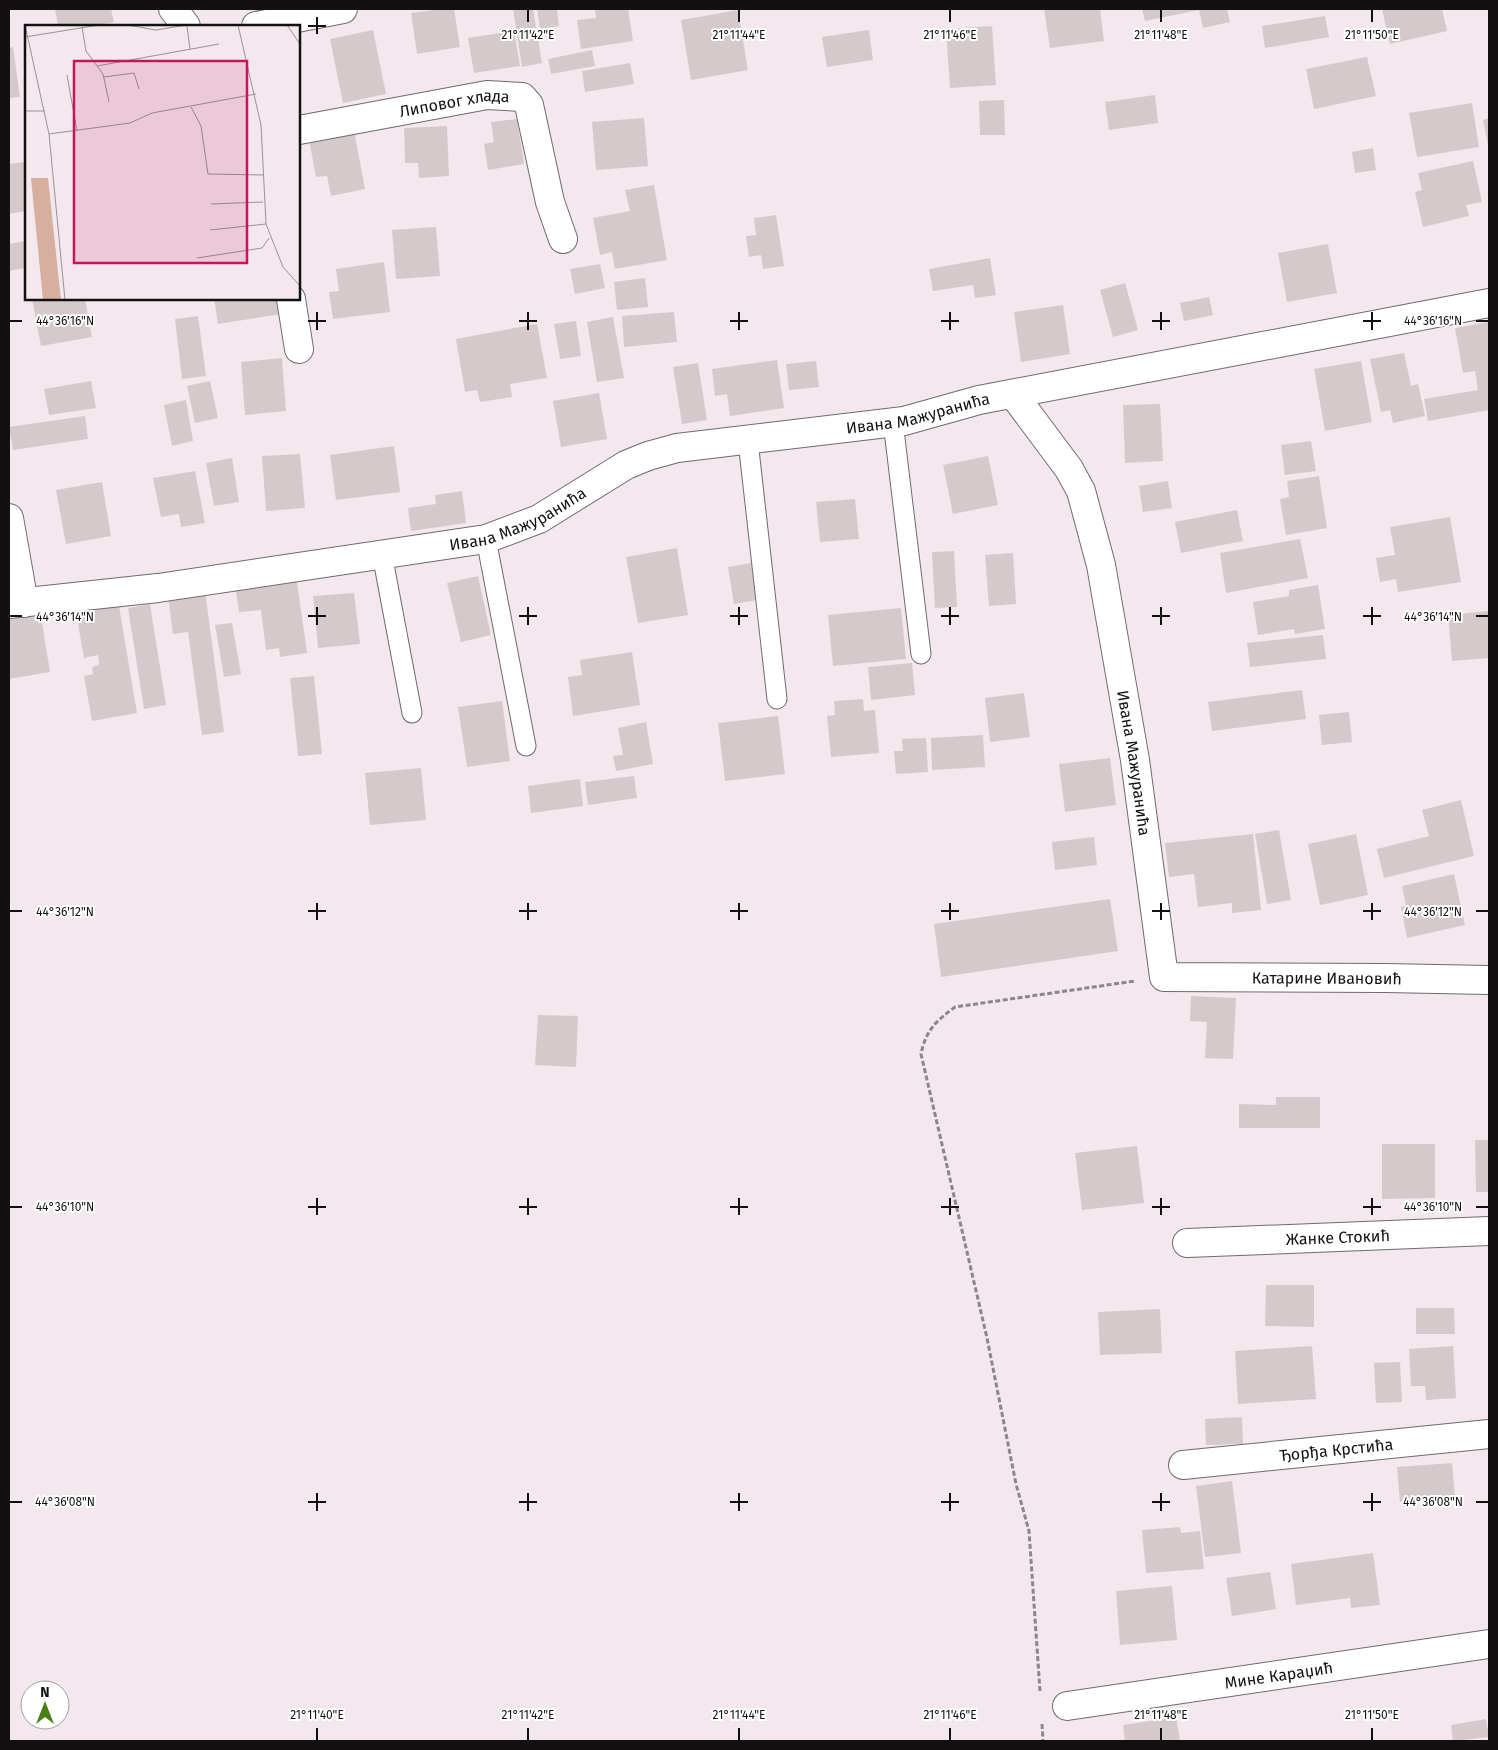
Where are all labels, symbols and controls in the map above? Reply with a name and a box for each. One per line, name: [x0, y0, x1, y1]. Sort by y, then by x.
inset map: [25, 25, 300, 300]
text: 21°11'42"E: [502, 28, 554, 42]
text: 21°11'44"E: [713, 28, 765, 42]
text: 21°11'46"E: [923, 28, 977, 42]
text: 21°11'48"E: [1134, 28, 1188, 42]
text: 21°11'50"E: [1345, 28, 1399, 42]
street label: Липовог хлада: [398, 86, 510, 121]
text: 44°36'16"N: [36, 314, 94, 328]
text: 44°36'16"N: [1404, 314, 1462, 328]
street label: Ивана Мажуранића: [845, 389, 991, 438]
street label: Ивана Мажуранића: [448, 483, 590, 554]
text: 44°36'14"N: [36, 610, 94, 624]
text: 44°36'14"N: [1404, 610, 1462, 624]
street label: Ивана Мажуранића: [1113, 689, 1154, 837]
text: 44°36'12"N: [36, 905, 94, 919]
text: 44°36'12"N: [1404, 905, 1462, 919]
street label: Катарине Ивановић: [1252, 968, 1402, 988]
text: 44°36'10"N: [36, 1200, 94, 1214]
text: 44°36'10"N: [1404, 1200, 1462, 1214]
street label: Жанке Стокић: [1285, 1226, 1390, 1249]
street label: Ђорђа Крстића: [1278, 1435, 1394, 1465]
text: 44°36'08"N: [35, 1495, 95, 1509]
text: 44°36'08"N: [1403, 1495, 1463, 1509]
street label: Мине Караџић: [1223, 1658, 1334, 1693]
north arrow: [20, 1680, 70, 1730]
text: N: [40, 1684, 50, 1701]
text: 21°11'40"E: [290, 1708, 344, 1722]
text: 21°11'42"E: [502, 1708, 554, 1722]
text: 21°11'44"E: [713, 1708, 765, 1722]
text: 21°11'46"E: [923, 1708, 977, 1722]
text: 21°11'48"E: [1134, 1708, 1188, 1722]
text: 21°11'50"E: [1345, 1708, 1399, 1722]

